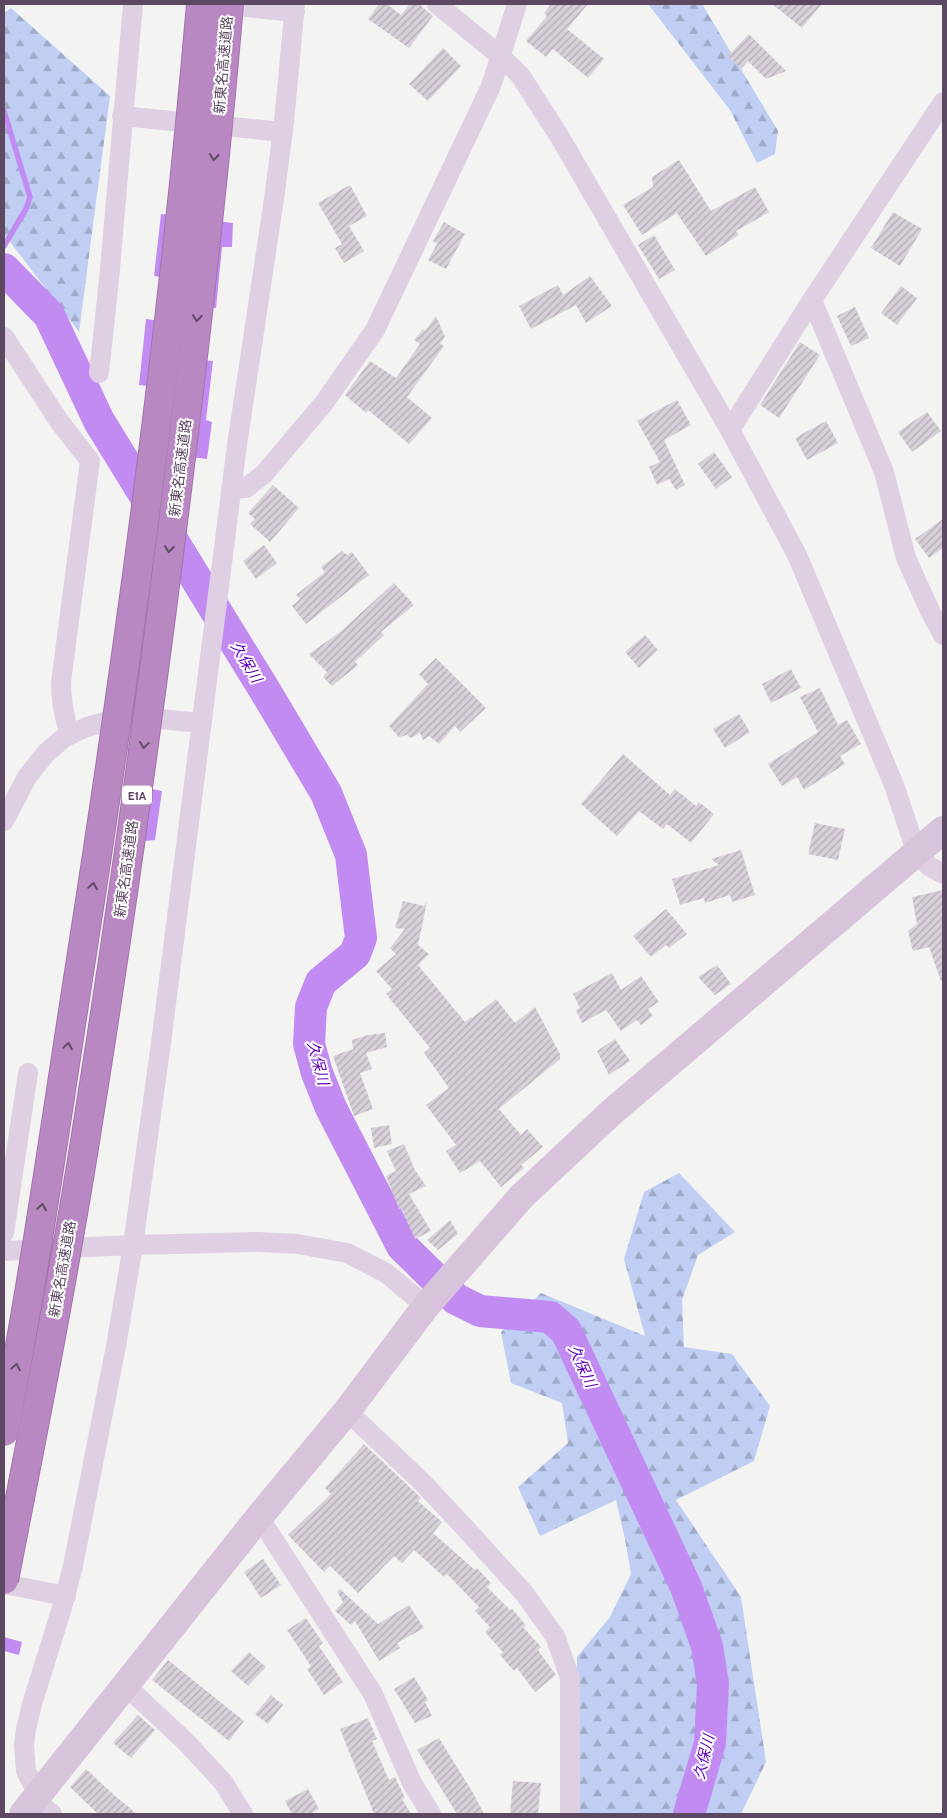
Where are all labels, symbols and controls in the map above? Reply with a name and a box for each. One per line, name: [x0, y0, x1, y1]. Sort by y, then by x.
street label: 新東名高速道路: [210, 15, 236, 115]
one-way arrow: [209, 153, 220, 161]
one-way arrow: [192, 315, 203, 323]
street label: 新東名高速道路: [165, 418, 195, 518]
one-way arrow: [165, 545, 175, 554]
water label: 久保川: [227, 638, 266, 688]
one-way arrow: [139, 741, 150, 749]
road number: E1A: [122, 786, 152, 804]
street label: 新東名高速道路: [110, 819, 142, 919]
one-way arrow: [87, 881, 97, 890]
water label: 久保川: [303, 1039, 333, 1089]
one-way arrow: [62, 1042, 72, 1051]
one-way arrow: [37, 1202, 47, 1211]
street label: 新東名高速道路: [45, 1219, 79, 1319]
water label: 久保川: [564, 1342, 601, 1392]
one-way arrow: [11, 1363, 21, 1372]
water label: 久保川: [690, 1731, 718, 1781]

